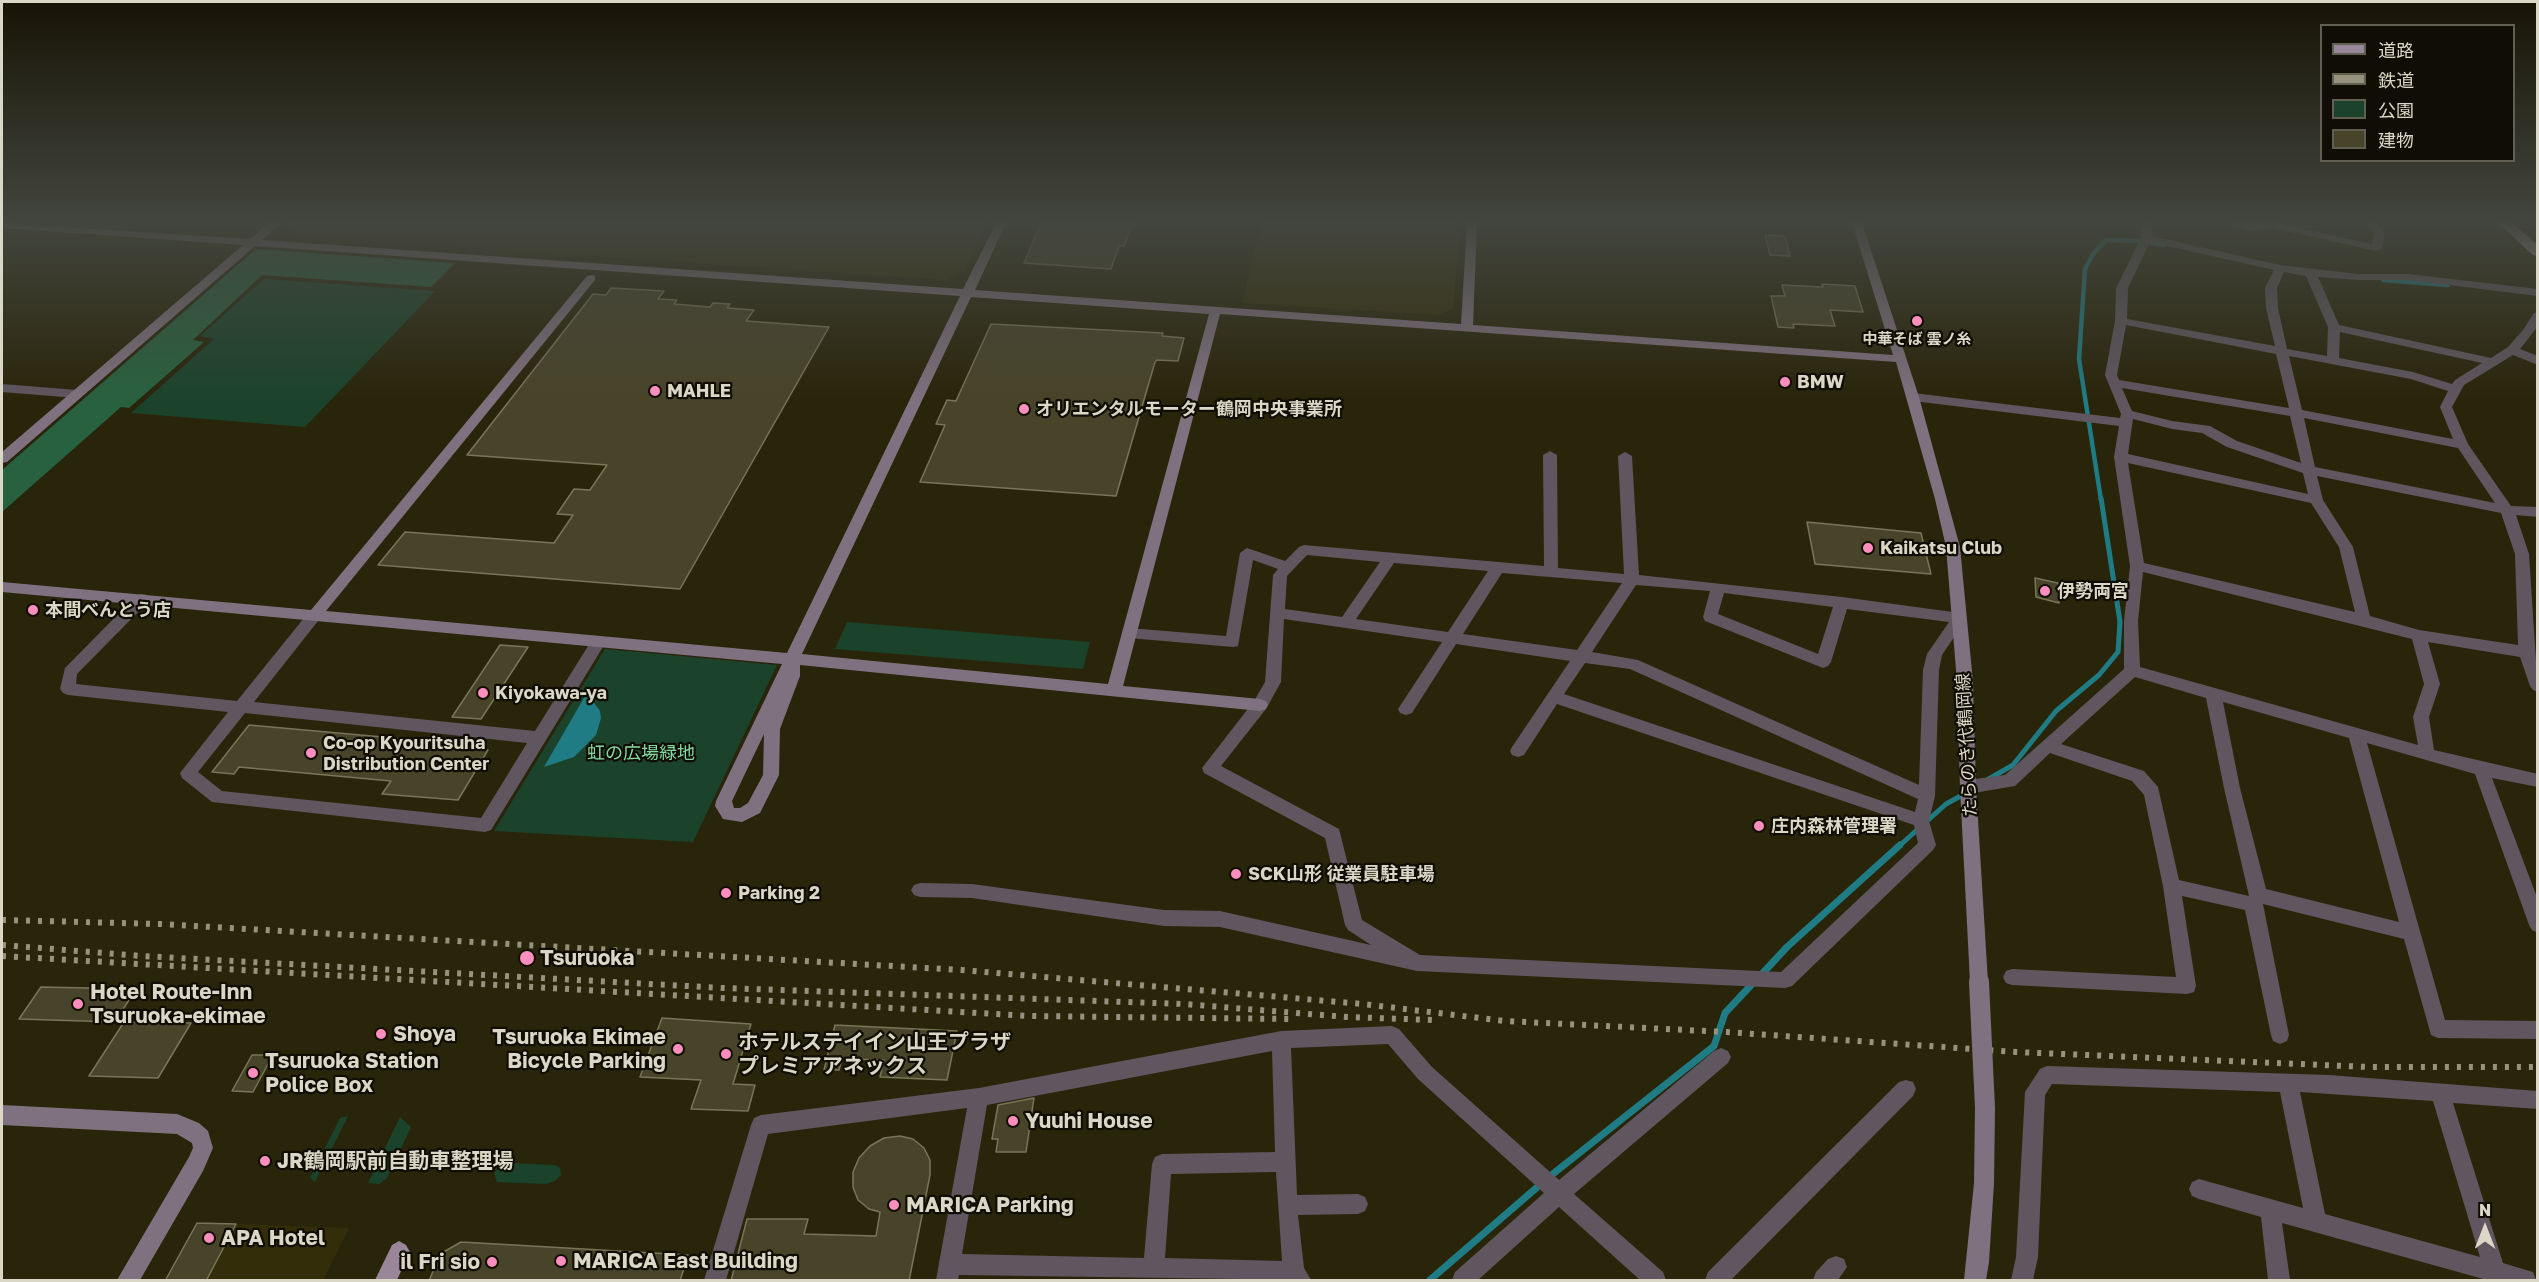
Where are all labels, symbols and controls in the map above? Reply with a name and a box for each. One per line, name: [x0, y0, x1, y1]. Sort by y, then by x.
legend: [2320, 24, 2515, 162]
text: 道路: [2378, 39, 2414, 61]
text: 鉄道: [2378, 69, 2414, 91]
text: 公園: [2378, 99, 2414, 121]
text: 建物: [2378, 129, 2414, 151]
marker: 中華そば 雲ノ糸: [1910, 314, 1924, 328]
place label: 中華そば 雲ノ糸: [1863, 330, 1971, 348]
place label: BMW: [1797, 371, 1844, 393]
marker: BMW: [1778, 375, 1792, 389]
place label: MAHLE: [667, 380, 731, 402]
marker: MAHLE: [648, 384, 662, 398]
place label: オリエンタルモーター鶴岡中央事業所: [1036, 398, 1342, 420]
marker: オリエンタルモーター鶴岡中央事業所: [1017, 402, 1031, 416]
place label: Kaikatsu Club: [1880, 537, 2002, 559]
marker: Kaikatsu Club: [1861, 541, 1875, 555]
place label: 伊勢両宮: [2057, 580, 2129, 602]
marker: 伊勢両宮: [2038, 584, 2052, 598]
place label: 本間べんとう店: [45, 599, 171, 621]
marker: 本間べんとう店: [26, 603, 40, 617]
street label: たらのき代鶴岡線: [1952, 673, 1982, 817]
place label: Kiyokawa-ya: [495, 682, 607, 704]
marker: Kiyokawa-ya: [476, 686, 490, 700]
place label: Co-op Kyouritsuha Distribution Center: [323, 732, 489, 774]
park label: 虹の広場緑地: [587, 742, 695, 764]
marker: Co-op Kyouritsuha Distribution Center: [304, 746, 318, 760]
place label: 庄内森林管理署: [1771, 815, 1897, 837]
marker: 庄内森林管理署: [1752, 819, 1766, 833]
place label: SCK山形 従業員駐車場: [1248, 863, 1434, 885]
marker: SCK山形 従業員駐車場: [1229, 867, 1243, 881]
place label: Parking 2: [738, 882, 820, 904]
marker: Parking 2: [719, 886, 733, 900]
place label: Tsuruoka: [540, 945, 634, 971]
marker: Tsuruoka: [518, 949, 536, 967]
place label: Hotel Route-Inn Tsuruoka-ekimae: [90, 979, 266, 1029]
marker: Hotel Route-Inn Tsuruoka-ekimae: [71, 997, 85, 1011]
place label: Shoya: [393, 1021, 456, 1047]
place label: Tsuruoka Ekimae Bicycle Parking: [492, 1024, 666, 1074]
marker: Shoya: [374, 1027, 388, 1041]
place label: ホテルステイイン山王プラザ プレミアアネックス: [738, 1029, 1011, 1079]
marker: Tsuruoka Ekimae Bicycle Parking: [671, 1042, 685, 1056]
marker: ホテルステイイン山王プラザ プレミアアネックス: [719, 1047, 733, 1061]
place label: Tsuruoka Station Police Box: [265, 1048, 439, 1098]
marker: Tsuruoka Station Police Box: [246, 1066, 260, 1080]
place label: Yuuhi House: [1025, 1108, 1153, 1134]
marker: Yuuhi House: [1006, 1114, 1020, 1128]
place label: JR鶴岡駅前自動車整理場: [277, 1148, 514, 1174]
marker: JR鶴岡駅前自動車整理場: [258, 1154, 272, 1168]
place label: MARICA Parking: [906, 1192, 1074, 1218]
marker: MARICA Parking: [887, 1198, 901, 1212]
north arrow: [2455, 1198, 2515, 1258]
text: N: [2479, 1200, 2491, 1220]
place label: APA Hotel: [221, 1225, 325, 1251]
marker: APA Hotel: [202, 1231, 216, 1245]
place label: MARICA East Building: [573, 1248, 798, 1274]
place label: il Fri sio: [400, 1249, 480, 1275]
marker: MARICA East Building: [554, 1254, 568, 1268]
marker: il Fri sio: [485, 1255, 499, 1269]

